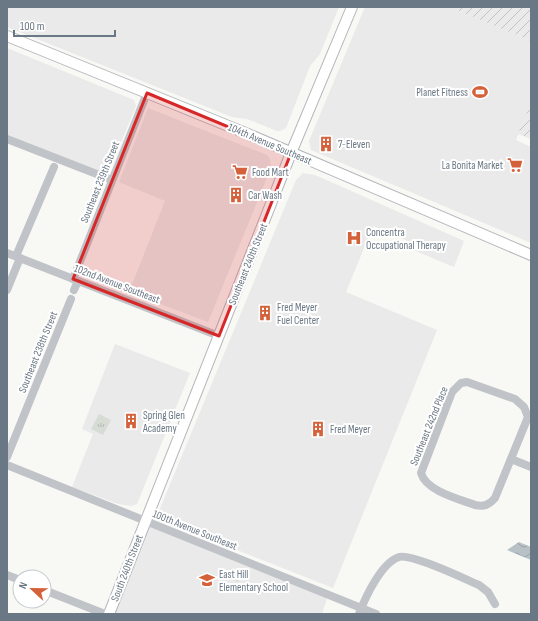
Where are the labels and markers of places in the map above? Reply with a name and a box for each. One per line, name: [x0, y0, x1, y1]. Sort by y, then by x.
sports icon: Planet Fitness: [471, 83, 489, 101]
place label: Planet Fitness: [416, 86, 468, 99]
building icon: 7-Eleven: [317, 135, 335, 153]
place label: 7-Eleven: [338, 138, 370, 151]
supermarket icon: La Bonita Market: [506, 156, 524, 174]
place label: La Bonita Market: [442, 159, 504, 172]
supermarket icon: Food Mart: [231, 163, 249, 181]
place label: Food Mart: [252, 166, 290, 179]
building icon: Car Wash: [227, 186, 245, 204]
place label: Car Wash: [248, 189, 282, 202]
place label: Concentra Occupational Therapy: [366, 226, 446, 252]
hospital icon: Concentra Occupational Therapy: [345, 229, 363, 247]
place label: Fred Meyer Fuel Center: [277, 301, 319, 327]
building icon: Fred Meyer Fuel Center: [256, 304, 274, 322]
place label: Spring Glen Academy: [142, 409, 185, 435]
building icon: Spring Glen Academy: [122, 412, 140, 430]
building icon: Fred Meyer: [309, 420, 327, 438]
place label: Fred Meyer: [330, 423, 371, 436]
place label: East Hill Elementary School: [219, 568, 288, 594]
school or university icon: East Hill Elementary School: [198, 571, 216, 589]

